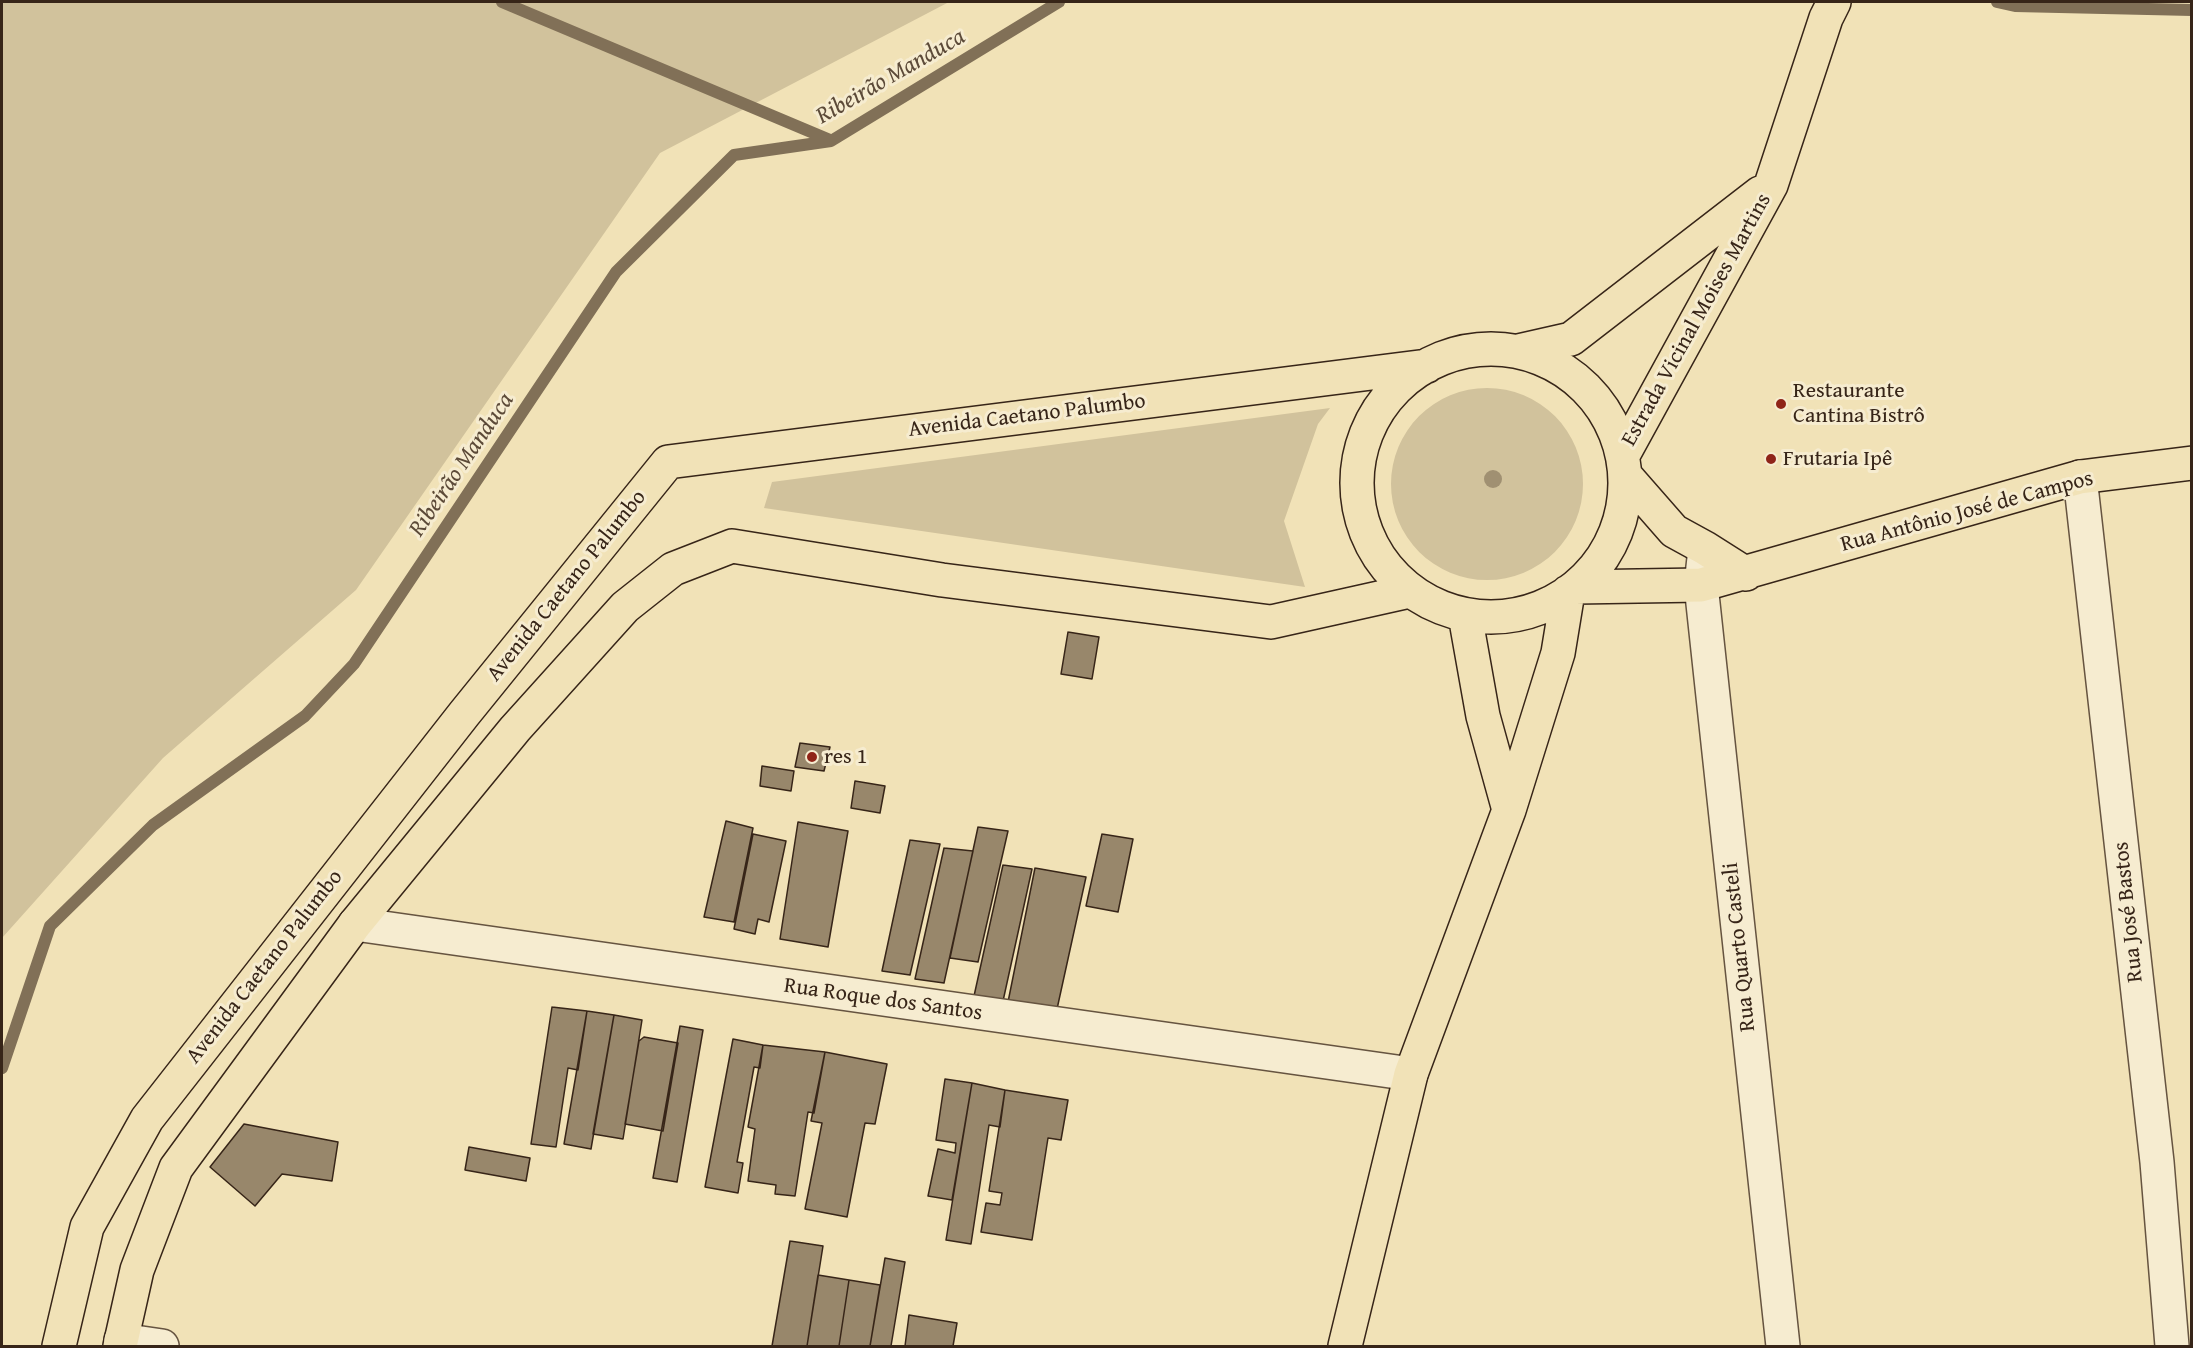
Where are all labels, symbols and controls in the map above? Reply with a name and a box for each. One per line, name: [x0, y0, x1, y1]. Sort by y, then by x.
water label: Ribeirão Manduca: [811, 23, 971, 131]
street label: Estrada Vicinal Moises Martins: [1616, 189, 1778, 451]
place label: Restaurante Cantina Bistrô: [1793, 378, 1925, 430]
water label: Ribeirão Manduca: [403, 388, 521, 542]
street label: Avenida Caetano Palumbo: [907, 388, 1147, 444]
marker: Restaurante Cantina Bistrô: [1774, 397, 1788, 411]
place label: Frutaria Ipê: [1783, 446, 1892, 472]
marker: Frutaria Ipê: [1764, 452, 1778, 466]
street label: Rua Antônio José de Campos: [1838, 466, 2096, 558]
street label: Avenida Caetano Palumbo: [482, 485, 652, 687]
place label: res 1: [824, 744, 867, 770]
marker: res 1: [805, 750, 819, 764]
street label: Rua José Bastos: [2108, 840, 2150, 984]
street label: Rua Quarto Casteli: [1718, 861, 1762, 1033]
street label: Avenida Caetano Palumbo: [181, 865, 349, 1069]
street label: Rua Roque dos Santos: [782, 973, 984, 1027]

